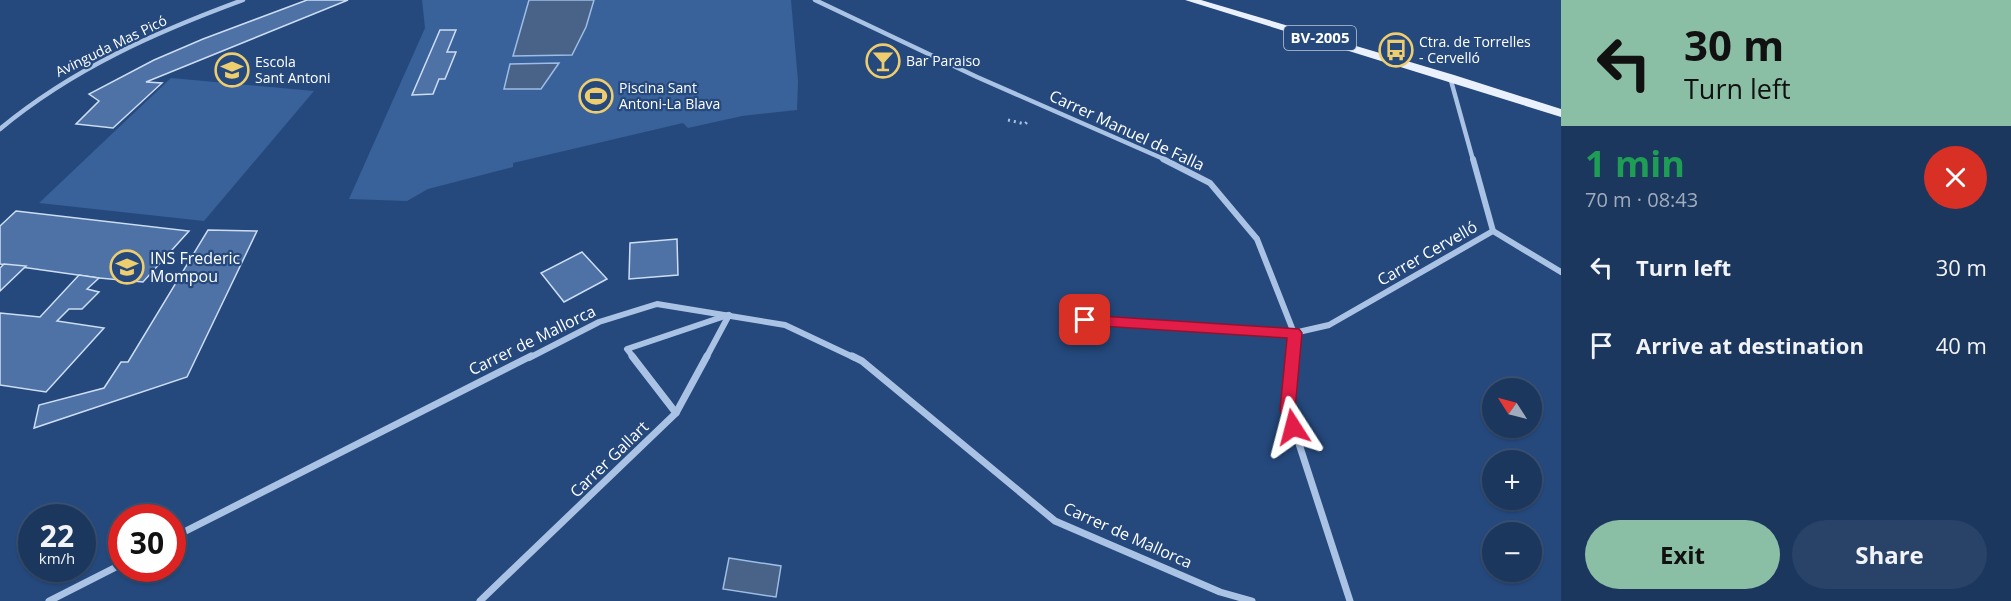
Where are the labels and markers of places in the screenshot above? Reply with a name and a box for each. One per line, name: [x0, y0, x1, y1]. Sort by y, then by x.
bus stop icon: Ctra. de Torrelles - Cervelló: [1378, 32, 1414, 68]
place label: Ctra. de Torrelles - Cervelló: [1419, 32, 1531, 67]
bar icon: Bar Paraiso: [865, 43, 901, 79]
place label: Bar Paraiso: [906, 51, 981, 70]
school or university icon: Escola Sant Antoni: [214, 52, 250, 88]
place label: Escola Sant Antoni: [255, 52, 331, 87]
sports icon: Piscina Sant Antoni-La Blava: [578, 78, 614, 114]
place label: Piscina Sant Antoni-La Blava: [619, 78, 720, 113]
place label: INS Frederic Mompou: [150, 247, 241, 287]
school or university icon: INS Frederic Mompou: [109, 249, 145, 285]
pin: [1059, 294, 1110, 345]

